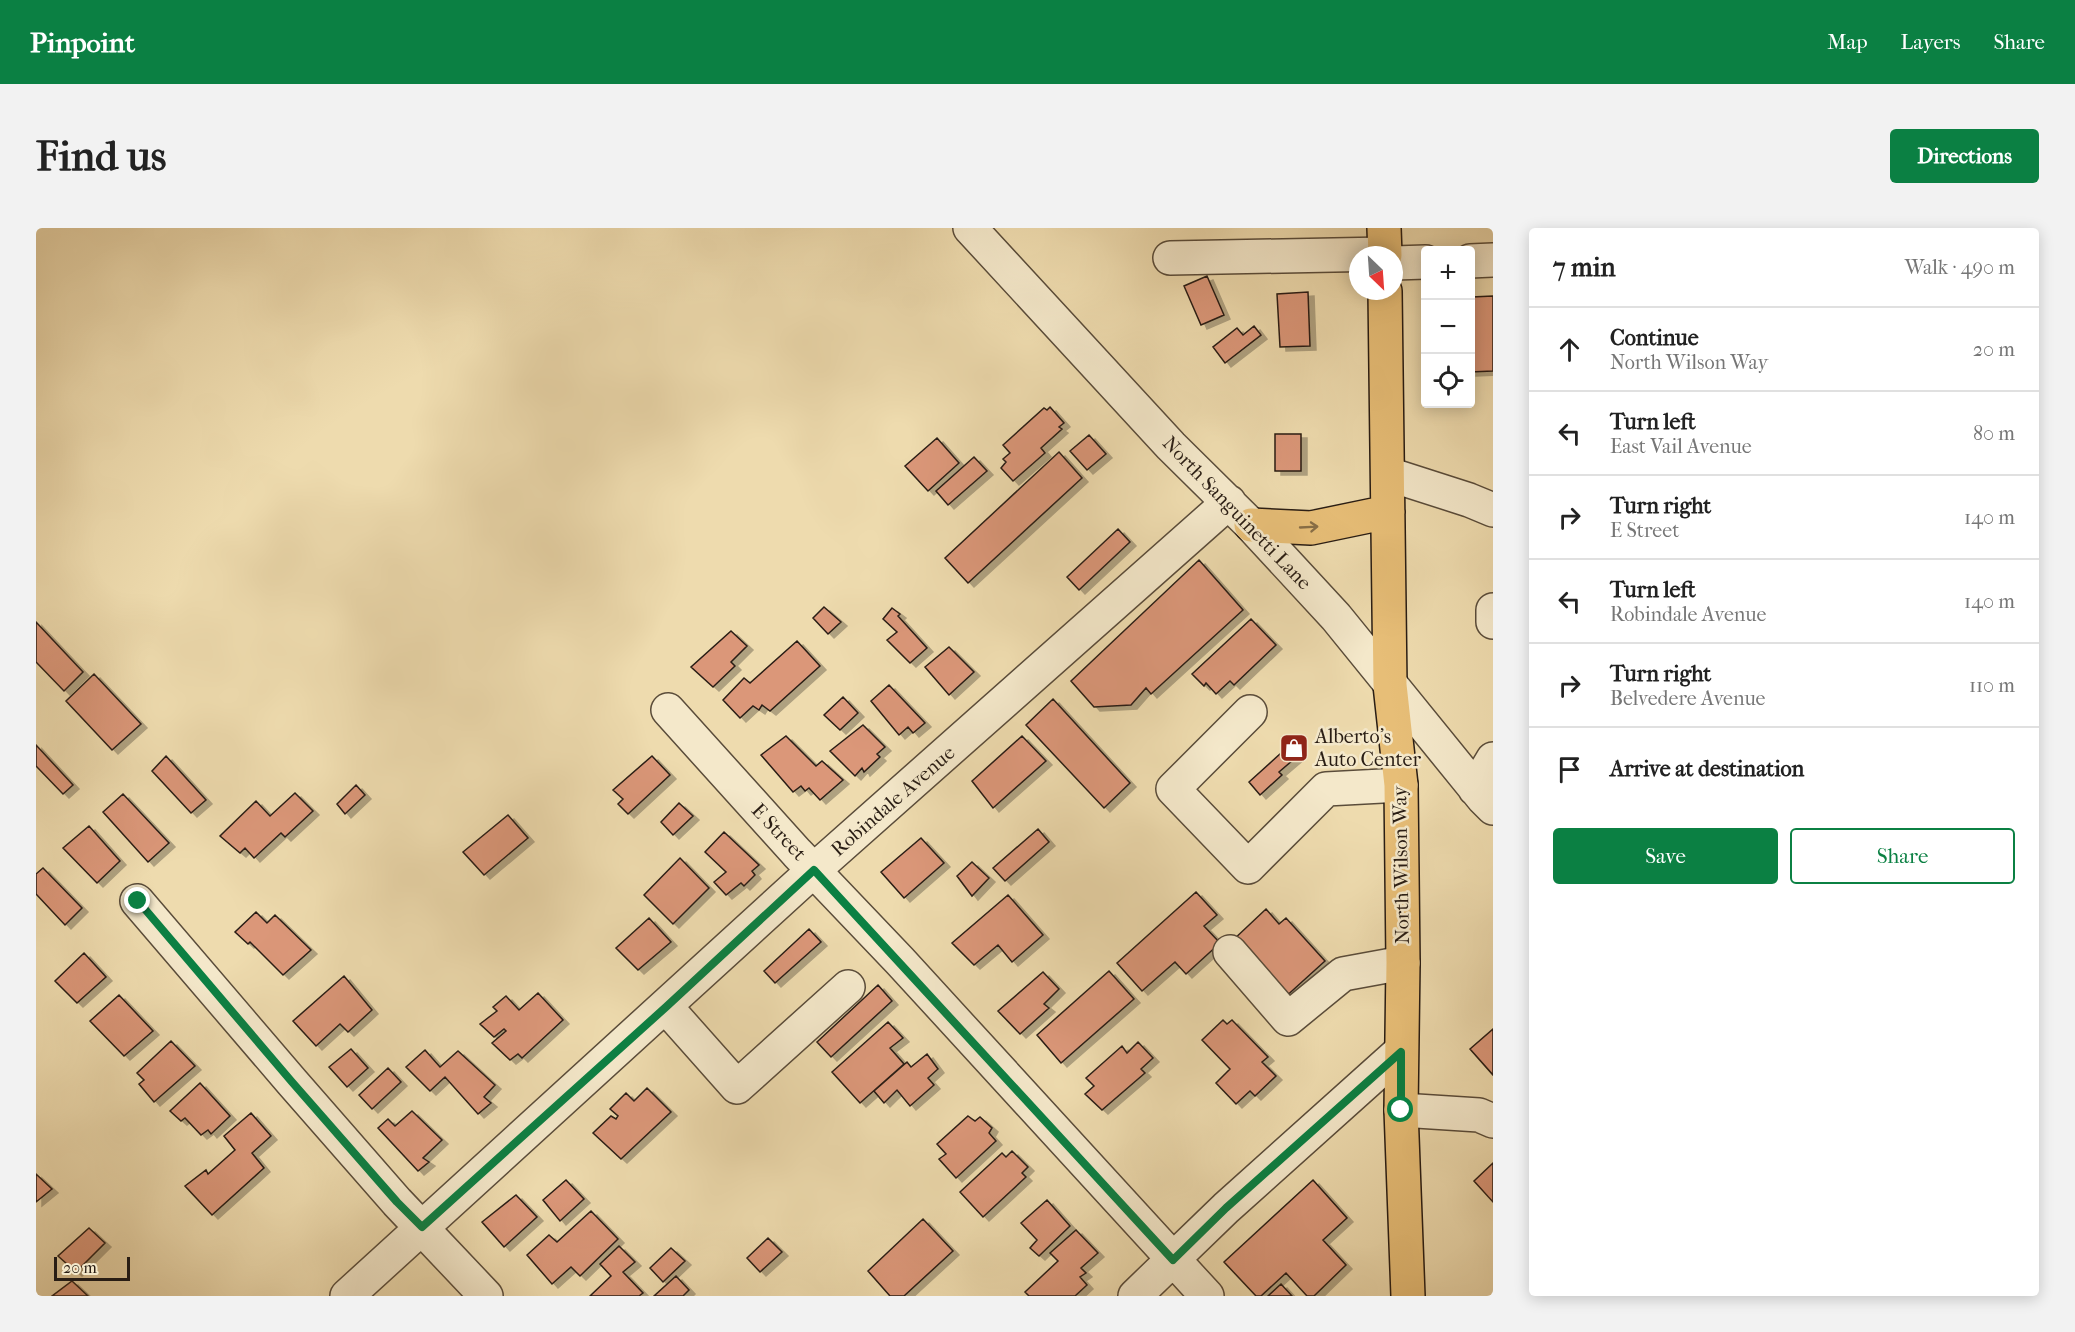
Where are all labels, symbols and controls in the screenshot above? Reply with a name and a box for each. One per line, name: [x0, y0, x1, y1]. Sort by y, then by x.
text: Pinpoint: [30, 26, 135, 59]
text: Map: [1827, 30, 1868, 54]
text: Layers: [1901, 30, 1960, 54]
text: Share: [1993, 30, 2045, 54]
button: Directions: [1890, 129, 2039, 183]
text: Find us: [36, 132, 166, 181]
north arrow: [1349, 246, 1403, 300]
map controls: [1421, 246, 1475, 408]
button: +: [1421, 246, 1475, 300]
text: 7 min: [1553, 252, 1616, 283]
text: Walk · 490 m: [1905, 256, 2015, 279]
button: −: [1421, 300, 1475, 354]
text: Continue: [1610, 325, 1699, 351]
icon: ahead: [1553, 333, 1586, 366]
text: 20 m: [1973, 338, 2015, 361]
text: North Wilson Way: [1610, 351, 1768, 374]
button: locate: [1421, 354, 1475, 408]
text: Turn left: [1610, 409, 1696, 435]
icon: left: [1553, 417, 1586, 450]
text: 80 m: [1973, 422, 2015, 445]
street label: North Sanguinetti Lane: [1158, 432, 1316, 595]
text: East Vail Avenue: [1610, 435, 1752, 458]
text: Turn right: [1610, 493, 1711, 519]
icon: right: [1553, 501, 1586, 534]
text: 140 m: [1964, 506, 2015, 529]
text: E Street: [1610, 519, 1679, 542]
one-way arrow: [1299, 522, 1319, 533]
text: Turn left: [1610, 577, 1696, 603]
icon: left: [1553, 585, 1586, 618]
text: 140 m: [1964, 590, 2015, 613]
text: Robindale Avenue: [1610, 603, 1766, 626]
text: Turn right: [1610, 661, 1711, 687]
icon: right: [1553, 669, 1586, 702]
text: 110 m: [1969, 674, 2015, 697]
text: Belvedere Avenue: [1610, 687, 1766, 710]
place label: Alberto's Auto Center: [1314, 725, 1421, 771]
shop icon: Alberto's Auto Center: [1278, 732, 1310, 764]
street label: Robindale Avenue: [826, 741, 960, 861]
icon: arrive: [1553, 753, 1586, 786]
text: Arrive at destination: [1610, 756, 1804, 782]
street label: North Wilson Way: [1388, 784, 1414, 944]
street label: E Street: [747, 799, 811, 865]
button: Save: [1553, 828, 1778, 884]
button: Share: [1790, 828, 2015, 884]
route end: [124, 887, 150, 913]
route start: [1387, 1096, 1413, 1122]
scale bar: [54, 1254, 130, 1282]
text: 20 m: [63, 1258, 97, 1277]

